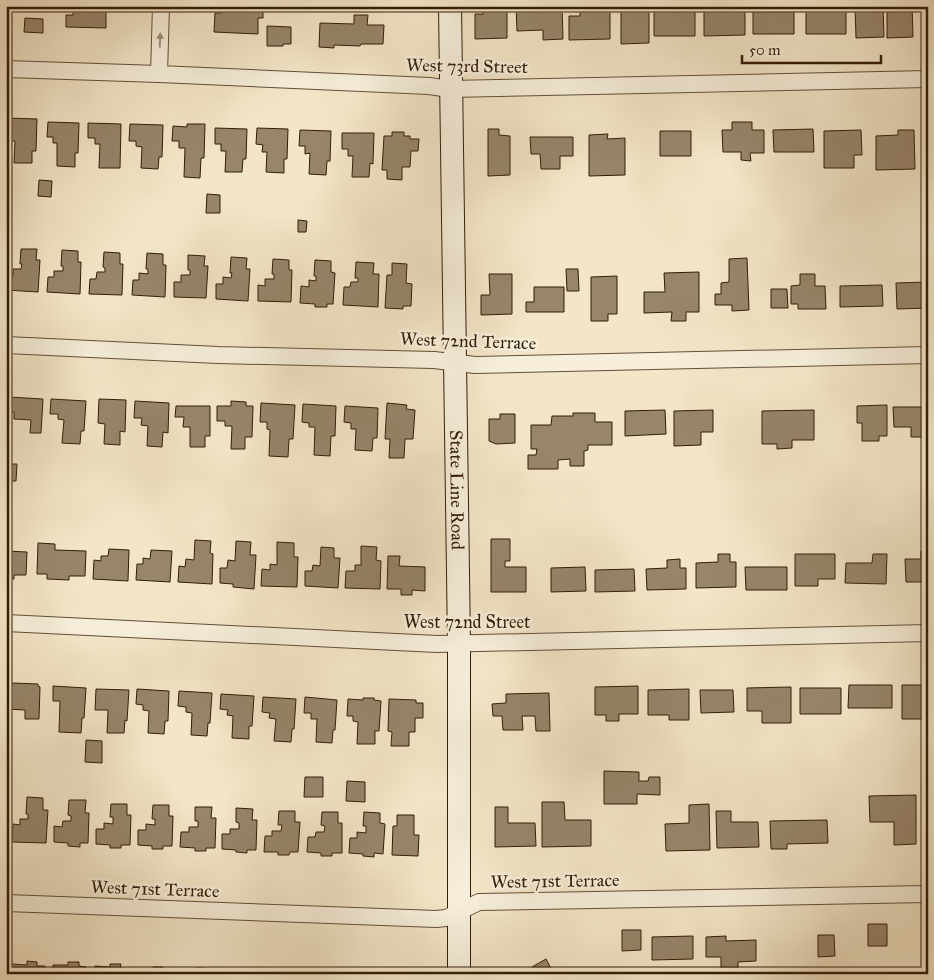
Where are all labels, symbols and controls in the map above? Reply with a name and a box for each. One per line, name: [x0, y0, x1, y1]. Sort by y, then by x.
one-way arrow: [156, 32, 164, 48]
scale bar: [742, 32, 880, 64]
text: 50 m: [749, 41, 781, 59]
street label: West 73rd Street: [406, 54, 529, 78]
street label: West 72nd Terrace: [399, 328, 537, 354]
street label: State Line Road: [445, 430, 469, 550]
street label: West 72nd Street: [404, 611, 531, 633]
street label: West 71st Terrace: [490, 869, 620, 893]
street label: West 71st Terrace: [90, 876, 220, 902]

